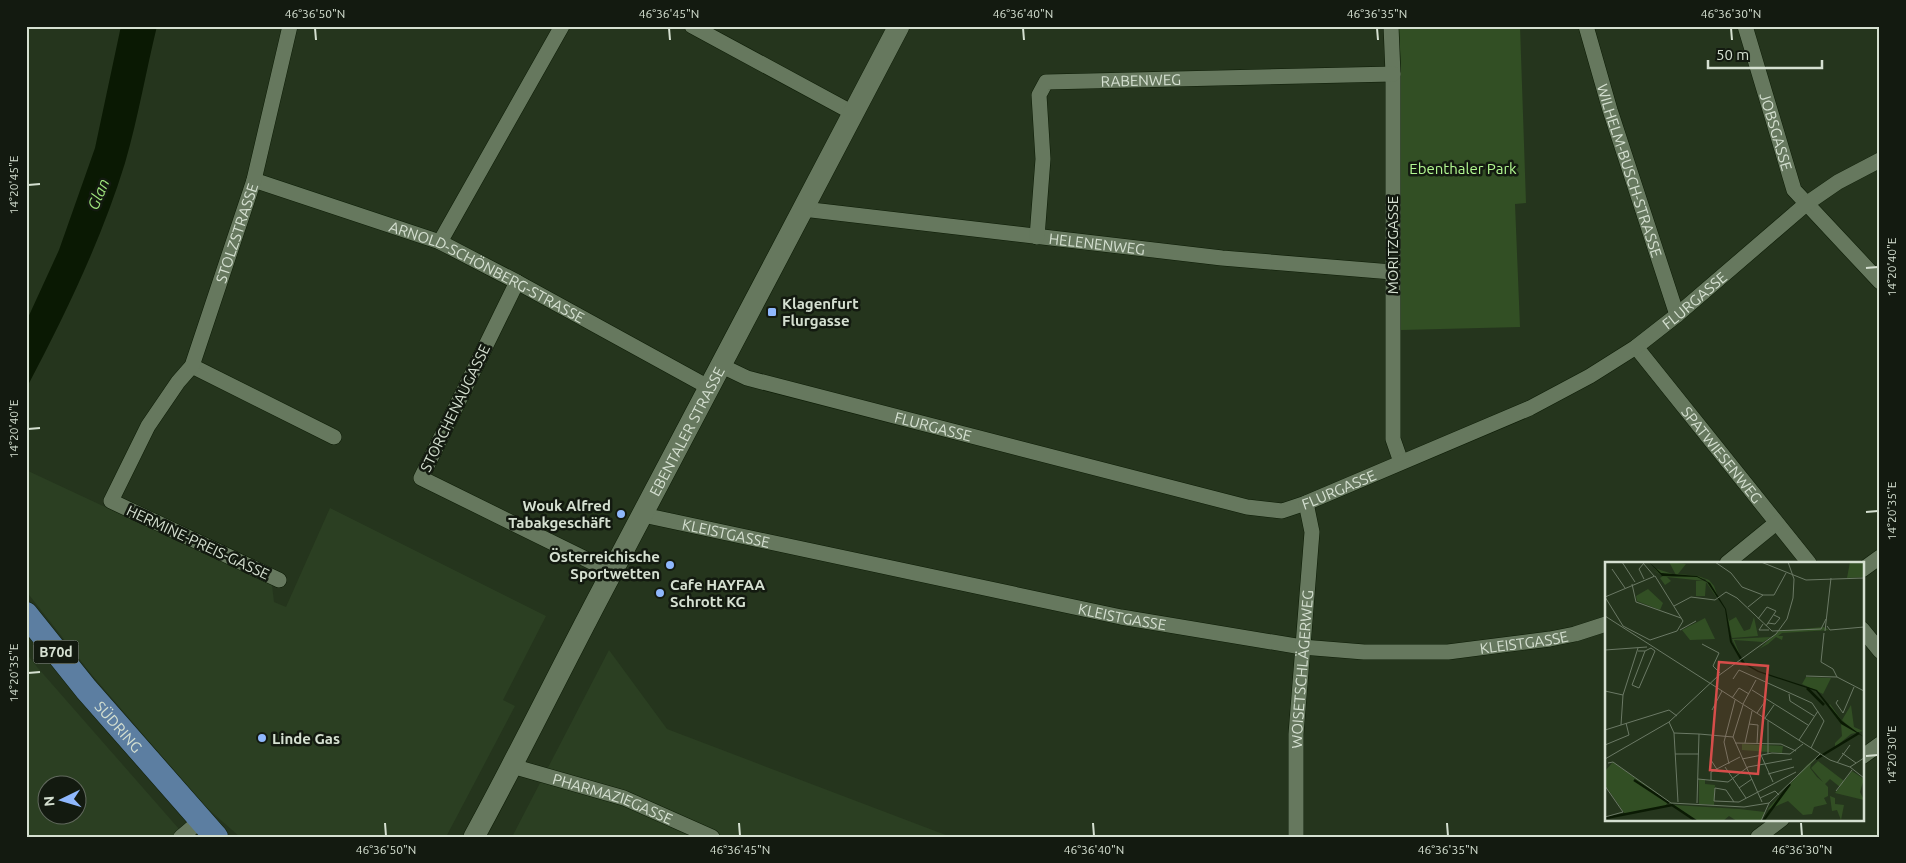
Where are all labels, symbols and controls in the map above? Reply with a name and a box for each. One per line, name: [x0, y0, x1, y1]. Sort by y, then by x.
text: 46°36'50"N: [285, 7, 345, 20]
text: 46°36'45"N: [639, 7, 699, 20]
text: 46°36'40"N: [993, 7, 1053, 20]
text: 46°36'35"N: [1347, 7, 1407, 20]
text: 46°36'30"N: [1701, 7, 1761, 20]
scale bar: [1708, 38, 1822, 70]
text: 50 m: [1716, 46, 1749, 63]
street label: RABENWEG: [1101, 70, 1181, 89]
street label: WILHELM-BUSCH-STRASSE: [1594, 82, 1666, 259]
street label: JOBSGASSE: [1757, 90, 1796, 172]
text: 14°20'45"E: [7, 155, 20, 214]
park label: Ebenthaler Park: [1409, 160, 1517, 177]
water label: Glan: [83, 176, 113, 212]
street label: STOLZSTRASSE: [212, 181, 261, 285]
street label: MORITZGASSE: [1384, 196, 1401, 294]
street label: ARNOLD-SCHÖNBERG-STRASSE: [387, 217, 588, 326]
street label: HELENENWEG: [1048, 229, 1146, 257]
text: 14°20'40"E: [1885, 237, 1898, 296]
street label: FLURGASSE: [1658, 268, 1730, 332]
place label: Klagenfurt Flurgasse: [782, 295, 859, 329]
marker: Klagenfurt Flurgasse: [766, 306, 778, 318]
street label: STORCHENAUGASSE: [417, 342, 493, 474]
street label: EBENTALER STRASSE: [646, 364, 727, 499]
text: 14°20'40"E: [7, 399, 20, 458]
street label: SPATWIESENWEG: [1678, 403, 1766, 506]
street label: FLURGASSE: [893, 408, 974, 444]
street label: FLURGASSE: [1299, 466, 1378, 512]
text: 14°20'35"E: [1885, 481, 1898, 540]
place label: Wouk Alfred Tabakgeschäft: [508, 497, 612, 531]
street label: HERMINE-PREIS-GASSE: [124, 501, 272, 583]
marker: Wouk Alfred Tabakgeschäft: [615, 508, 627, 520]
street label: KLEISTGASSE: [681, 515, 771, 550]
place label: Österreichische Sportwetten: [549, 548, 660, 582]
marker: Österreichische Sportwetten: [664, 559, 676, 571]
inset map: [1605, 562, 1864, 820]
place label: Cafe HAYFAA Schrott KG: [670, 576, 766, 610]
marker: Cafe HAYFAA Schrott KG: [654, 587, 666, 599]
street label: WOISETSCHLÄGERWEG: [1287, 589, 1316, 748]
street label: KLEISTGASSE: [1077, 600, 1168, 633]
street label: KLEISTGASSE: [1479, 627, 1570, 656]
road number: B70d: [34, 640, 78, 664]
text: 14°20'35"E: [7, 643, 20, 702]
street label: SÜDRING: [92, 697, 146, 756]
text: 14°20'30"E: [1885, 725, 1898, 784]
place label: Linde Gas: [272, 730, 340, 747]
marker: Linde Gas: [256, 732, 268, 744]
street label: PHARMAZIEGASSE: [551, 770, 676, 827]
north arrow: [38, 776, 88, 826]
text: N: [41, 795, 57, 807]
text: 46°36'50"N: [356, 843, 416, 856]
text: 46°36'45"N: [710, 843, 770, 856]
text: 46°36'40"N: [1064, 843, 1124, 856]
text: 46°36'35"N: [1418, 843, 1478, 856]
text: 46°36'30"N: [1772, 843, 1832, 856]

